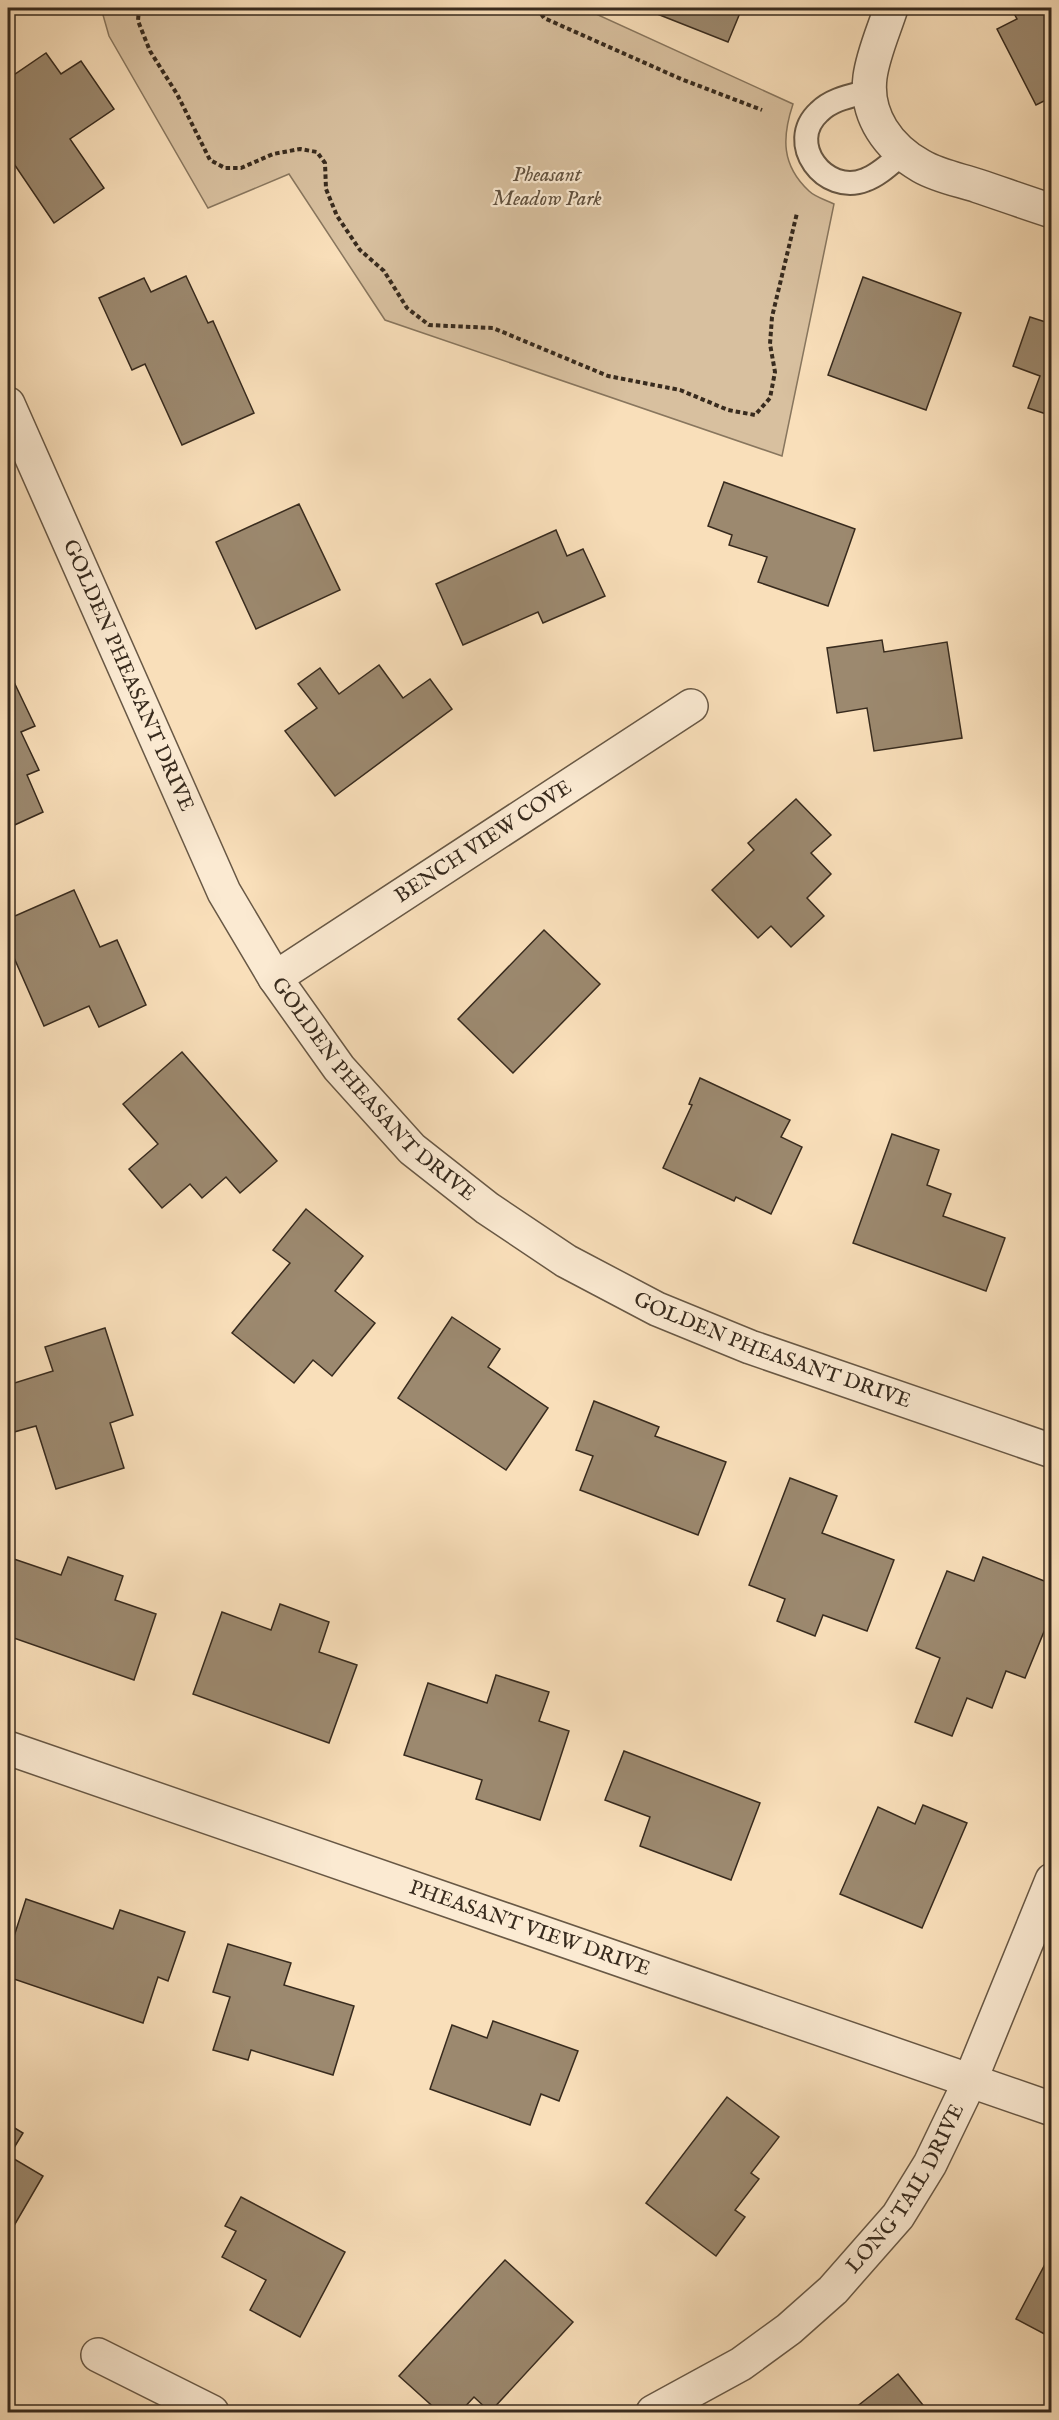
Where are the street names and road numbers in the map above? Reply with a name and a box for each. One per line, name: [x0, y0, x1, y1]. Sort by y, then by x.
street label: GOLDEN PHEASANT DRIVE: [56, 535, 200, 816]
street label: BENCH VIEW COVE: [390, 774, 577, 910]
street label: GOLDEN PHEASANT DRIVE: [265, 972, 481, 1207]
street label: GOLDEN PHEASANT DRIVE: [629, 1285, 914, 1415]
street label: PHEASANT VIEW DRIVE: [405, 1874, 654, 1983]
street label: LONG TAIL DRIVE: [840, 2099, 971, 2279]

